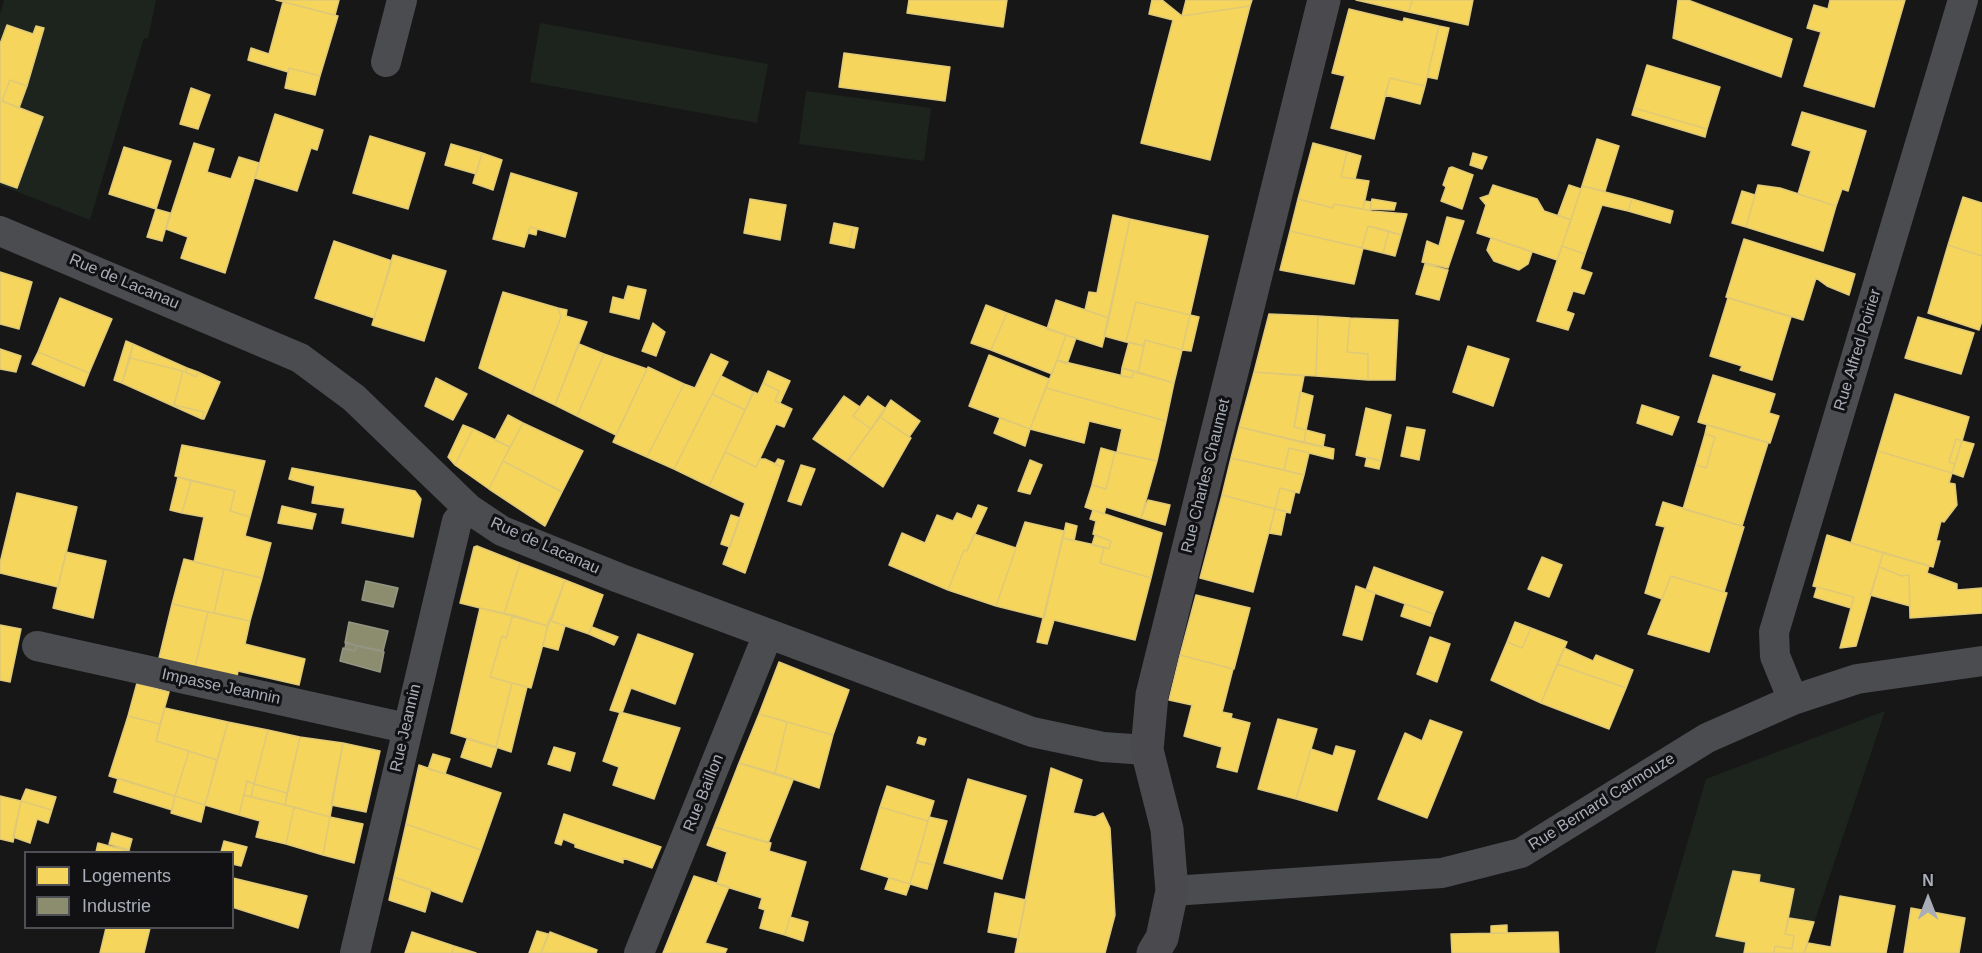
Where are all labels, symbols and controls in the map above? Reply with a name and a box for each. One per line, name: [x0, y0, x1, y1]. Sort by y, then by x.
street label: Rue de Lacanau: [66, 250, 182, 314]
street label: Rue Alfred Poirier: [1830, 287, 1886, 413]
street label: Rue Charles Chaumet: [1178, 397, 1234, 555]
street label: Rue de Lacanau: [487, 513, 603, 579]
street label: Impasse Jeannin: [160, 665, 282, 709]
street label: Rue Jeannin: [387, 682, 425, 774]
street label: Rue Bernard Carmouze: [1525, 749, 1679, 855]
street label: Rue Baillon: [680, 751, 728, 835]
legend: [24, 851, 234, 929]
text: Logements: [82, 866, 171, 886]
north arrow: [1898, 869, 1958, 929]
text: N: [1922, 872, 1934, 889]
text: Industrie: [82, 896, 151, 916]

